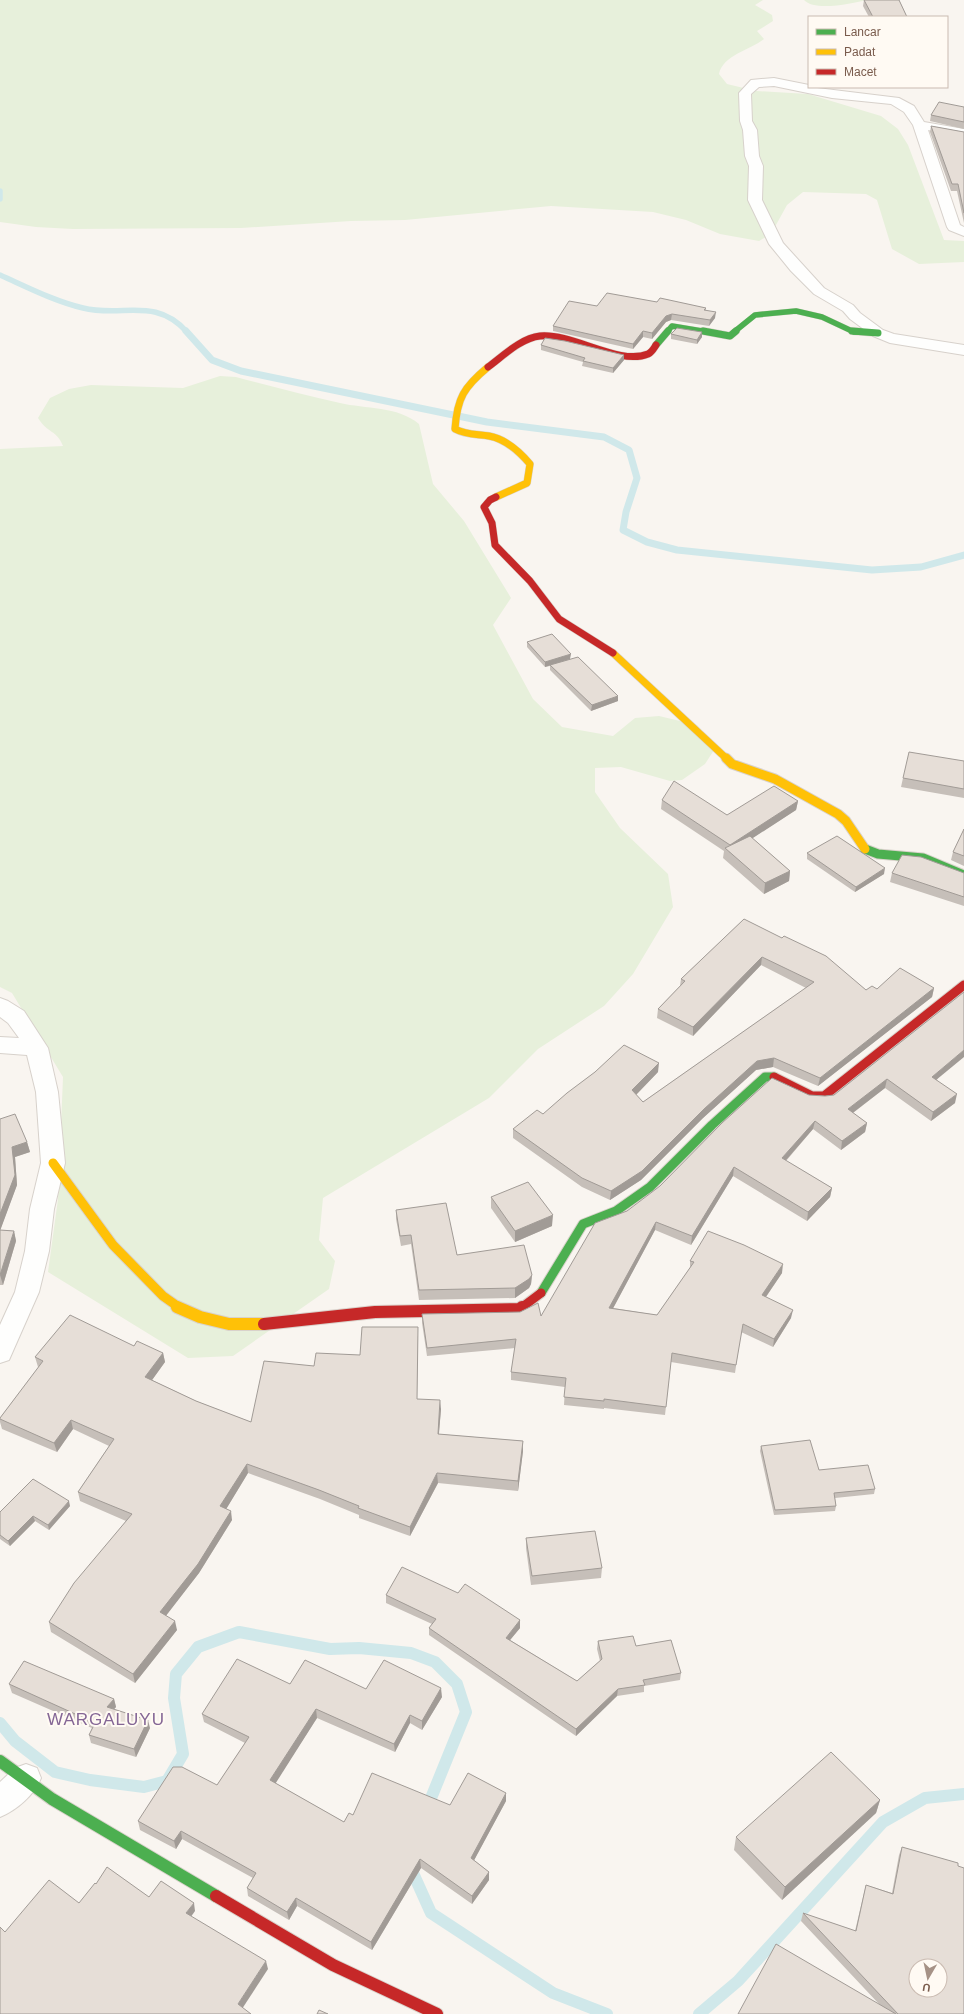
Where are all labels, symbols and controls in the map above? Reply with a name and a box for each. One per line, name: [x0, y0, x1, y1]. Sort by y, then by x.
legend: [808, 16, 948, 88]
text: Lancar: [844, 25, 881, 39]
text: Padat: [844, 45, 876, 59]
text: Macet: [844, 65, 877, 79]
district label: WARGALUYU: [47, 1710, 165, 1729]
north arrow: [908, 1958, 948, 1998]
text: U: [922, 1981, 931, 1994]

